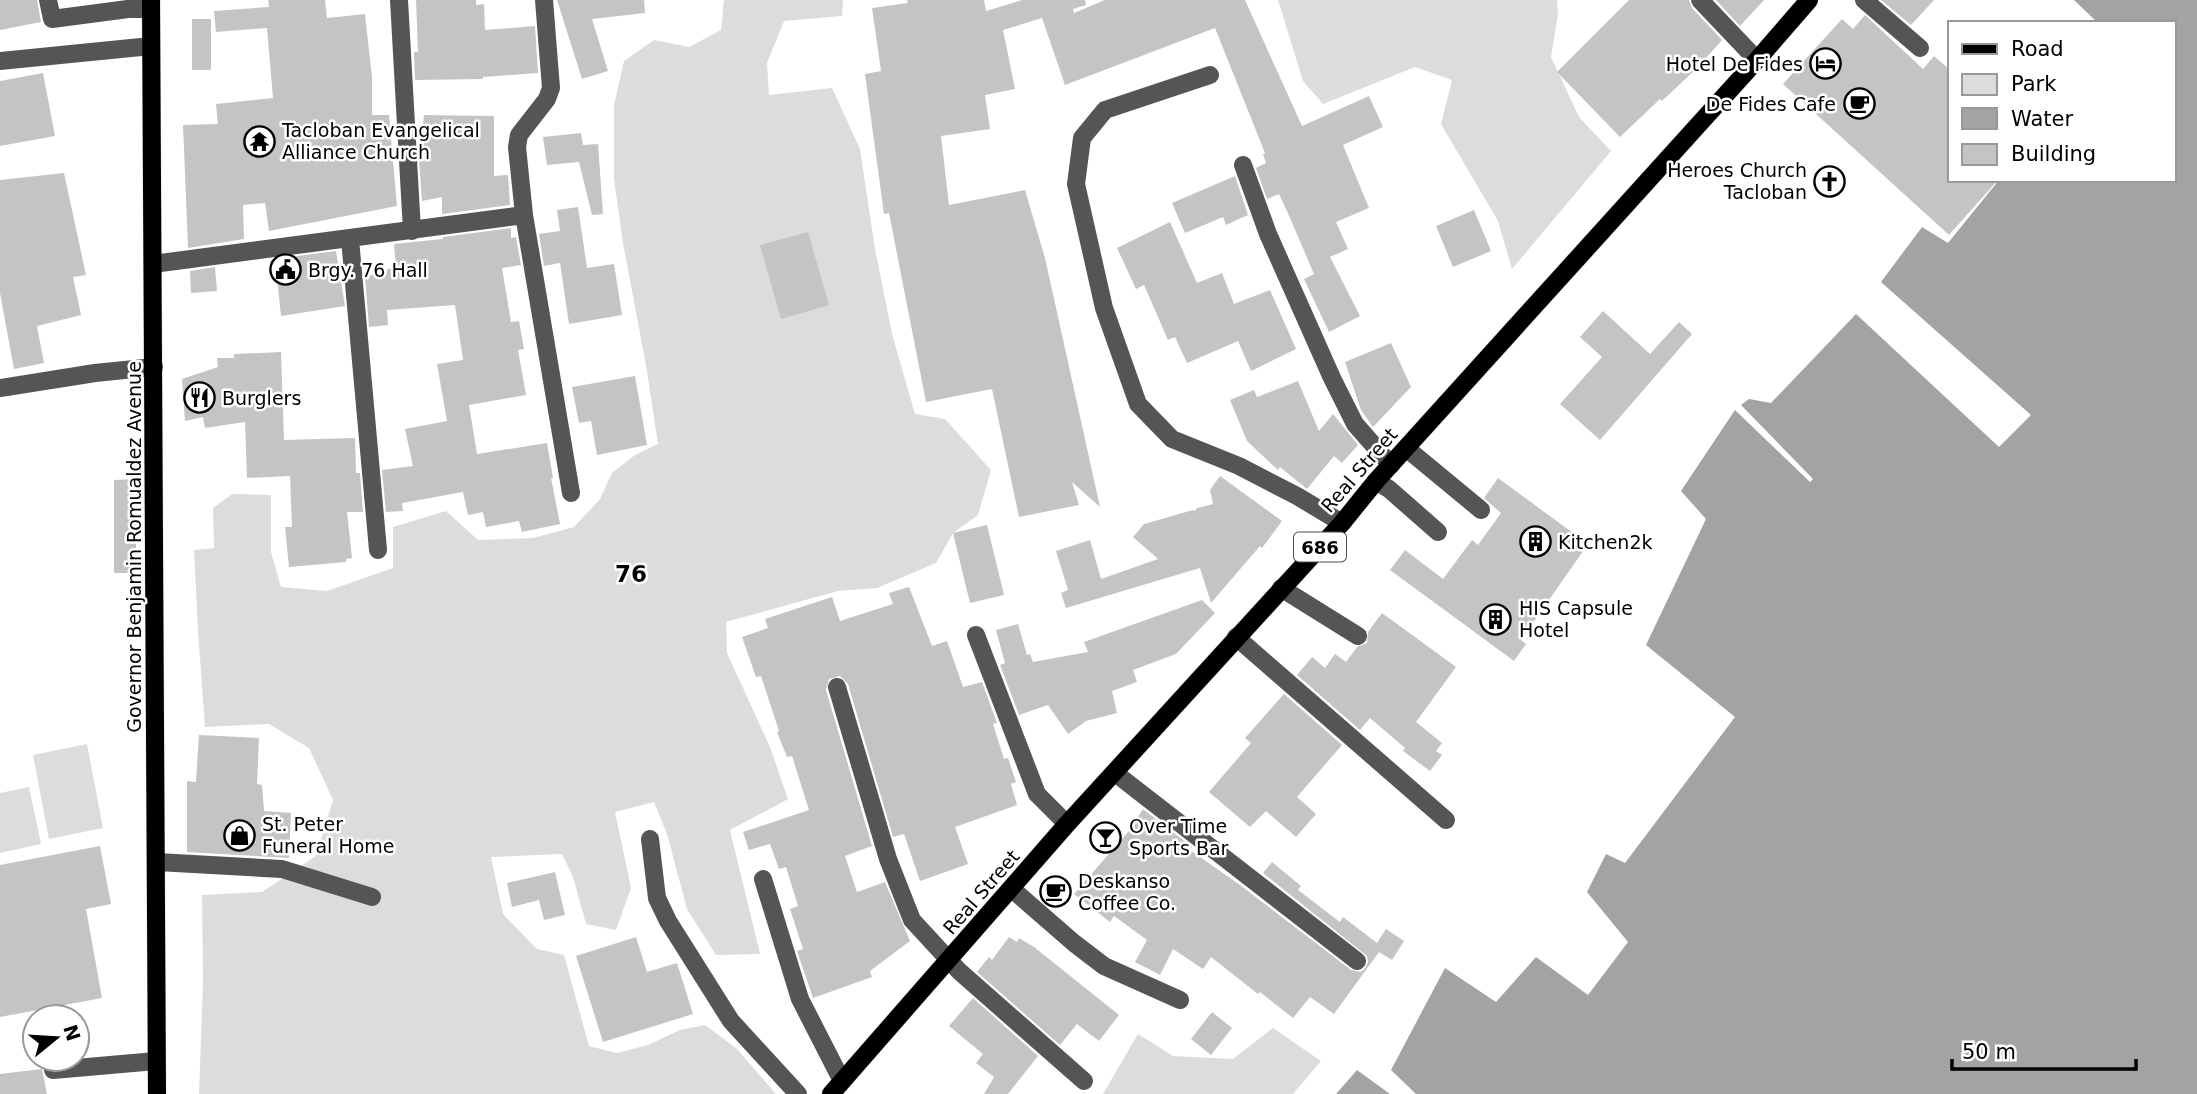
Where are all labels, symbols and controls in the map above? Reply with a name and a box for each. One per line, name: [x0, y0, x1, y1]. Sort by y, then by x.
legend: [1948, 21, 2176, 182]
text: Road: [2011, 37, 2064, 61]
hotel icon: Hotel De Fides: [1809, 47, 1843, 81]
place label: Hotel De Fides: [1666, 53, 1803, 75]
text: Park: [2011, 72, 2057, 96]
cafe icon: De Fides Cafe: [1842, 87, 1876, 121]
place label: De Fides Cafe: [1706, 93, 1836, 115]
text: Water: [2011, 107, 2073, 131]
place label: Tacloban Evangelical Alliance Church: [281, 119, 480, 163]
temple icon: Tacloban Evangelical Alliance Church: [242, 124, 276, 158]
text: Building: [2011, 142, 2096, 166]
place label: Heroes Church Tacloban: [1667, 159, 1807, 203]
church icon: Heroes Church Tacloban: [1813, 164, 1847, 198]
public building icon: Brgy. 76 Hall: [268, 253, 302, 287]
place label: Brgy. 76 Hall: [308, 259, 428, 281]
street label: Governor Benjamin Romualdez Avenue: [123, 361, 145, 733]
restaurant icon: Burglers: [182, 381, 216, 415]
place label: Burglers: [222, 387, 301, 409]
street label: Real Street: [1316, 423, 1402, 517]
building icon: Kitchen2k: [1518, 525, 1552, 559]
place label: Kitchen2k: [1558, 531, 1653, 553]
road number: 686: [1294, 532, 1346, 562]
district label: 76: [615, 561, 647, 587]
place label: HIS Capsule Hotel: [1519, 597, 1633, 641]
building icon: HIS Capsule Hotel: [1479, 602, 1513, 636]
place label: St. Peter Funeral Home: [262, 813, 395, 857]
place label: Over Time Sports Bar: [1129, 815, 1229, 859]
shop icon: St. Peter Funeral Home: [222, 818, 256, 852]
bar icon: Over Time Sports Bar: [1089, 820, 1123, 854]
street label: Real Street: [938, 845, 1024, 939]
place label: Deskanso Coffee Co.: [1078, 870, 1176, 914]
cafe icon: Deskanso Coffee Co.: [1038, 875, 1072, 909]
north arrow: [21, 1003, 91, 1073]
text: N: [59, 1022, 85, 1044]
scale bar: [1952, 1028, 2136, 1072]
text: 50 m: [1962, 1040, 2016, 1064]

